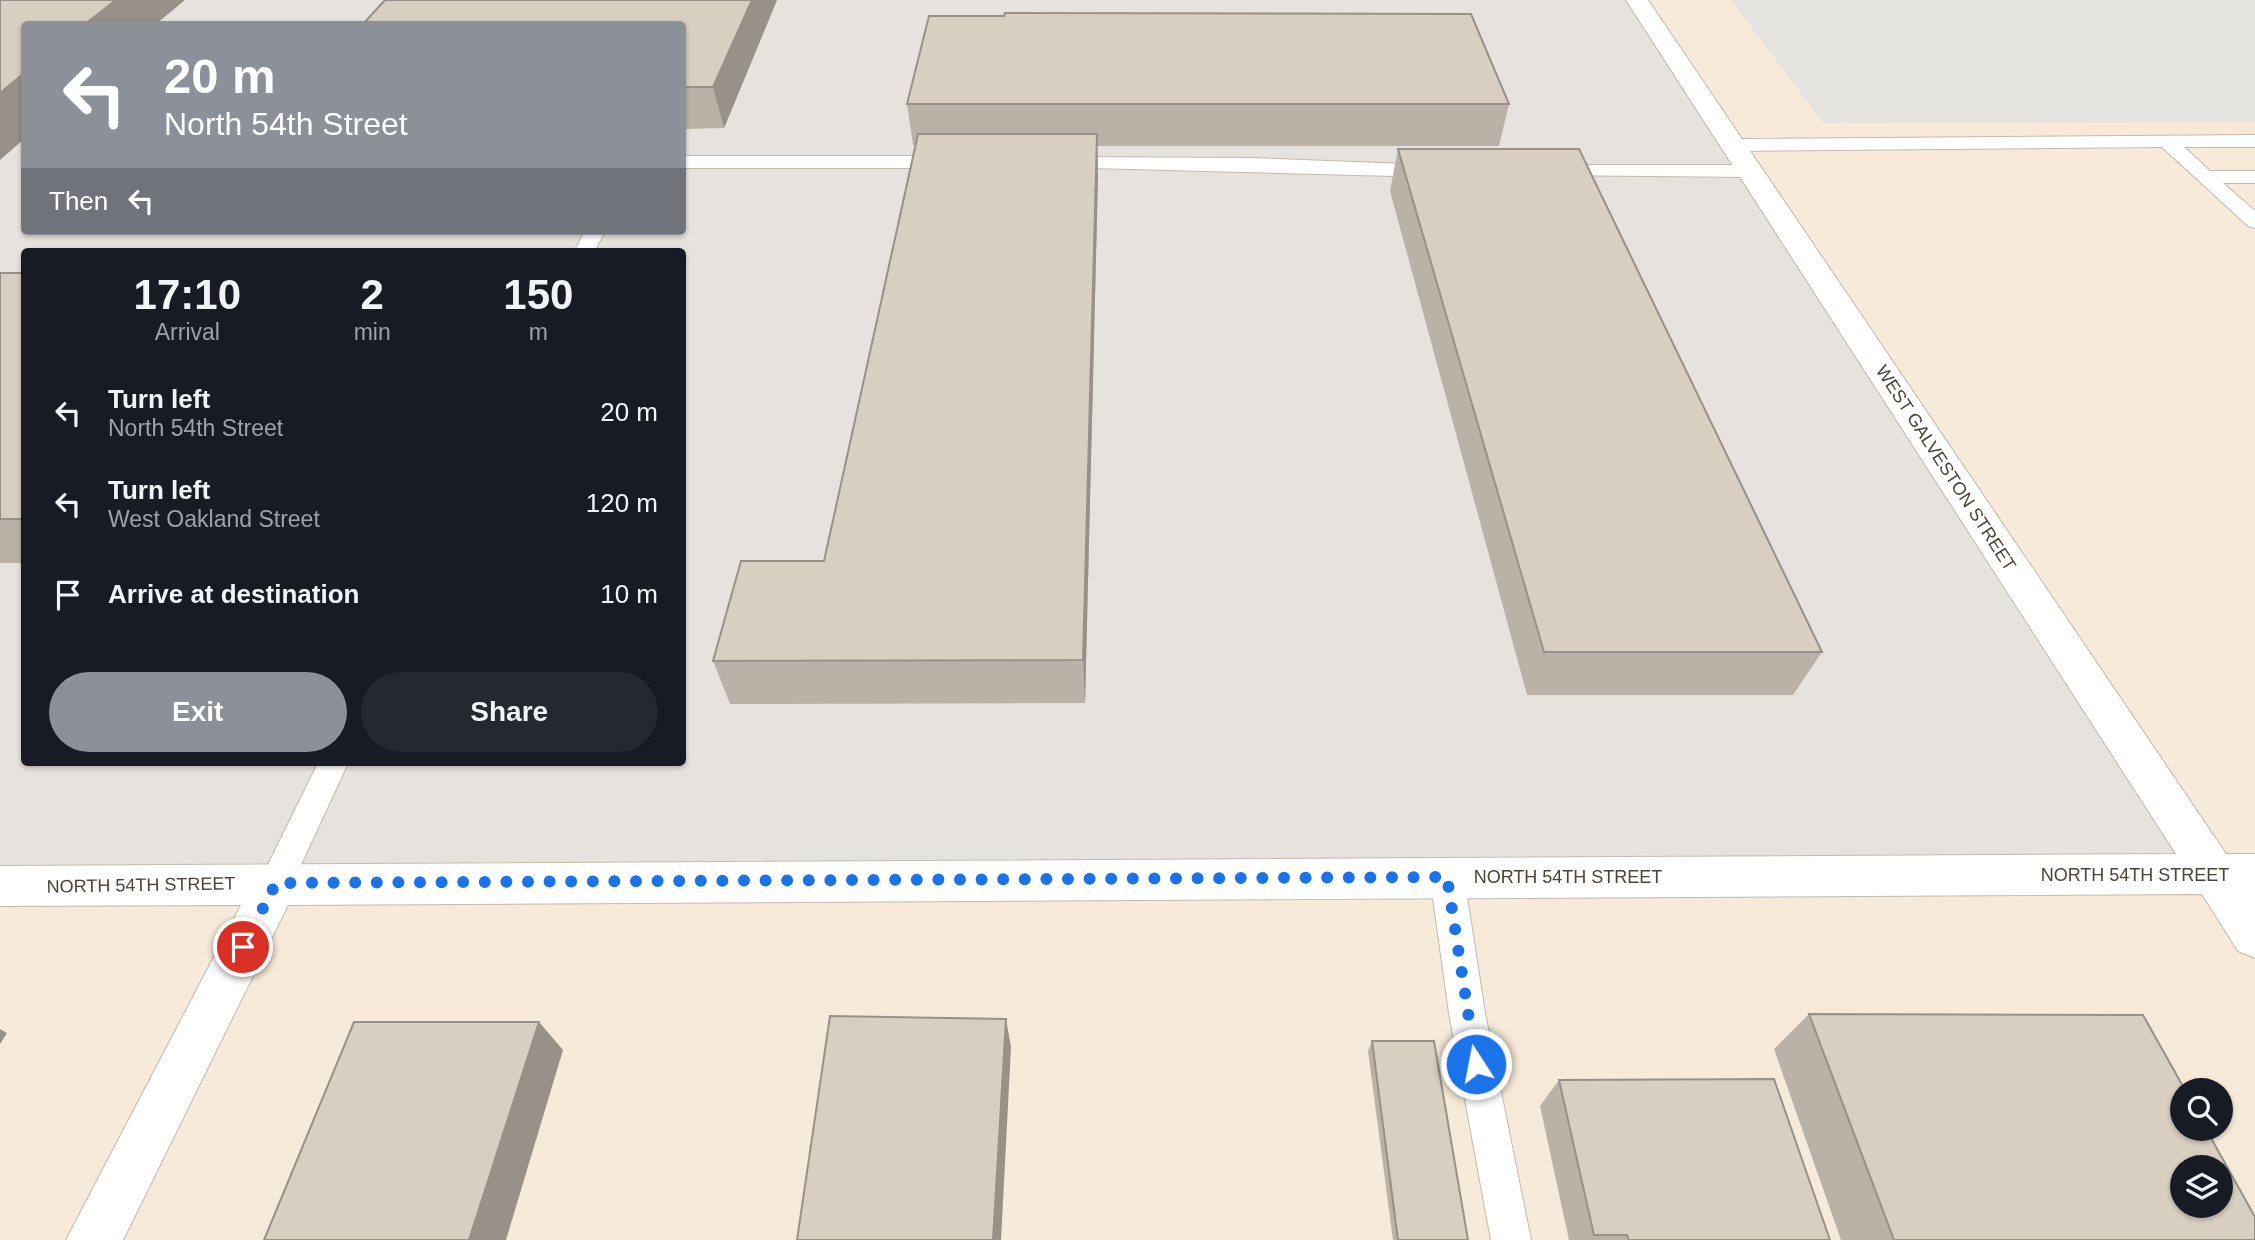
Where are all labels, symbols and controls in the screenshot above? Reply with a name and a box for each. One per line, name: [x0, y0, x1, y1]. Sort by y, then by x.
icon: left: [49, 49, 140, 140]
text: 20 m: [164, 49, 276, 103]
text: North 54th Street: [164, 106, 408, 142]
icon: left: [122, 182, 160, 220]
text: Then: [49, 186, 108, 216]
text: 17:10: [134, 271, 241, 318]
text: 2: [360, 271, 384, 318]
text: 150: [503, 271, 573, 318]
text: Arrival: [155, 319, 220, 345]
text: min: [354, 319, 391, 345]
text: m: [529, 319, 548, 345]
street label: WEST GALVESTON STREET: [1872, 361, 2020, 575]
text: Turn left: [108, 384, 210, 414]
icon: left: [49, 394, 87, 432]
text: 20 m: [600, 397, 658, 427]
text: North 54th Street: [108, 415, 283, 441]
text: Turn left: [108, 475, 210, 505]
icon: left: [49, 485, 87, 523]
text: 120 m: [586, 488, 658, 518]
text: West Oakland Street: [108, 506, 320, 532]
icon: arrive: [49, 576, 87, 614]
text: Arrive at destination: [108, 579, 359, 609]
text: 10 m: [600, 579, 658, 609]
button: Exit: [49, 672, 347, 752]
button: Share: [361, 672, 658, 752]
street label: NORTH 54TH STREET: [2041, 865, 2229, 885]
street label: NORTH 54TH STREET: [1474, 867, 1662, 887]
street label: NORTH 54TH STREET: [46, 873, 236, 897]
pin: [213, 917, 273, 977]
icon: arrive: [224, 928, 262, 966]
position arrow: [1439, 1027, 1513, 1101]
map controls: [2170, 1078, 2233, 1218]
button: search: [2170, 1078, 2233, 1141]
button: layers: [2170, 1155, 2233, 1218]

